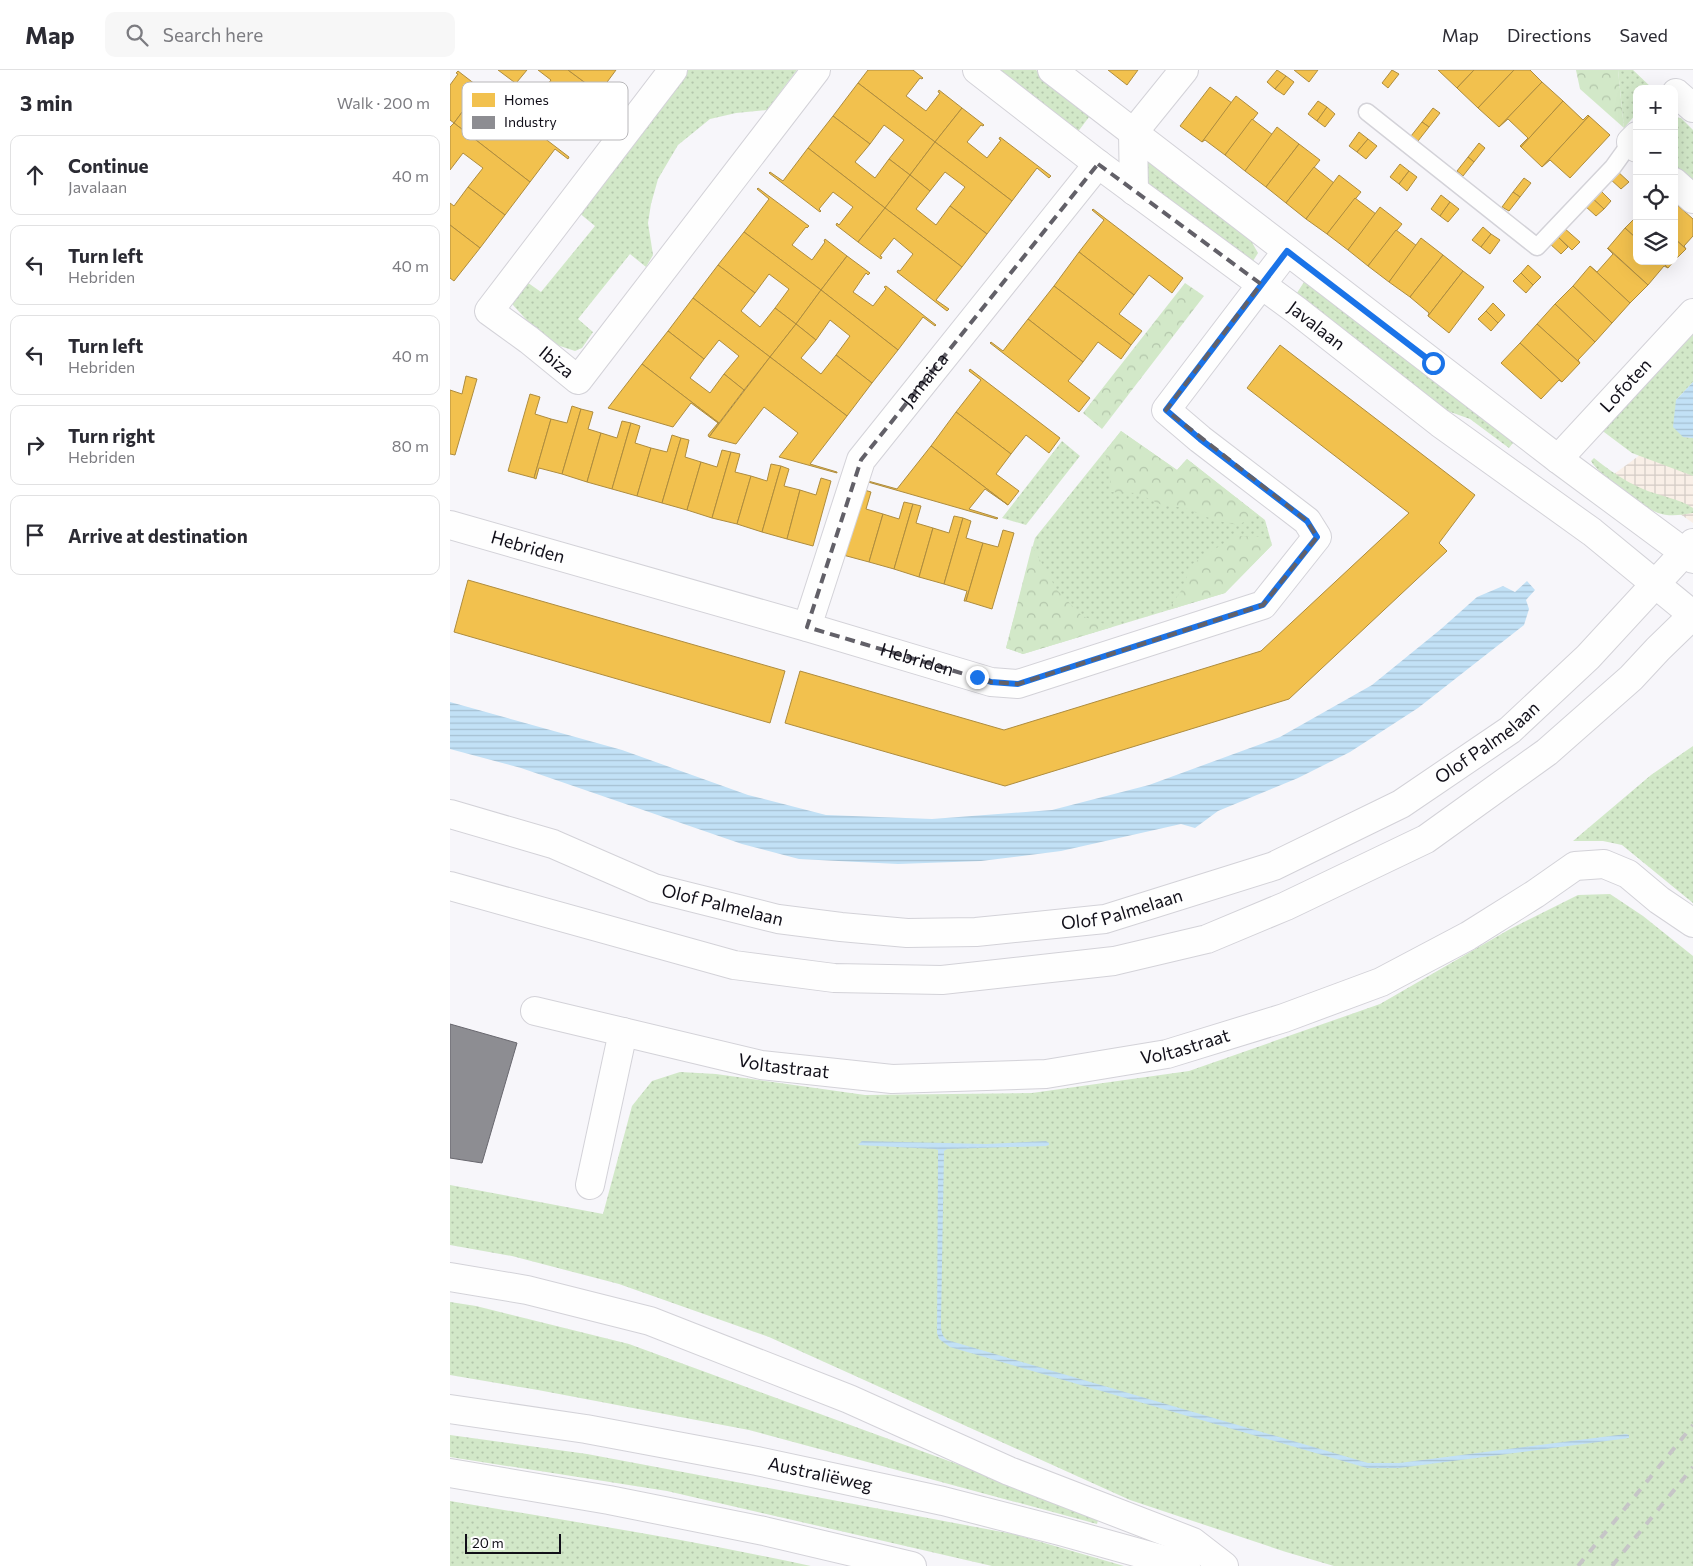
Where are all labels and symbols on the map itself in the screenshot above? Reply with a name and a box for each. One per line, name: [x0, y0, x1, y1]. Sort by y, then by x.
legend: [462, 82, 628, 140]
text: Homes: [504, 91, 549, 108]
text: Industry: [504, 113, 557, 130]
street label: Javalaan: [1284, 296, 1350, 354]
street label: Ibiza: [535, 341, 579, 382]
street label: Jamaica: [896, 348, 952, 411]
route start: [1422, 352, 1445, 375]
street label: Lofoten: [1595, 353, 1655, 416]
street label: Hebriden: [489, 525, 568, 567]
street label: Hebriden: [878, 638, 957, 680]
route end: [966, 666, 989, 689]
street label: Olof Palmelaan: [1430, 696, 1543, 788]
street label: Olof Palmelaan: [659, 878, 786, 930]
street label: Olof Palmelaan: [1060, 883, 1185, 933]
street label: Voltastraat: [1139, 1023, 1232, 1068]
street label: Voltastraat: [736, 1048, 831, 1082]
street label: Australiëweg: [766, 1452, 875, 1496]
scale bar: [465, 1531, 561, 1554]

